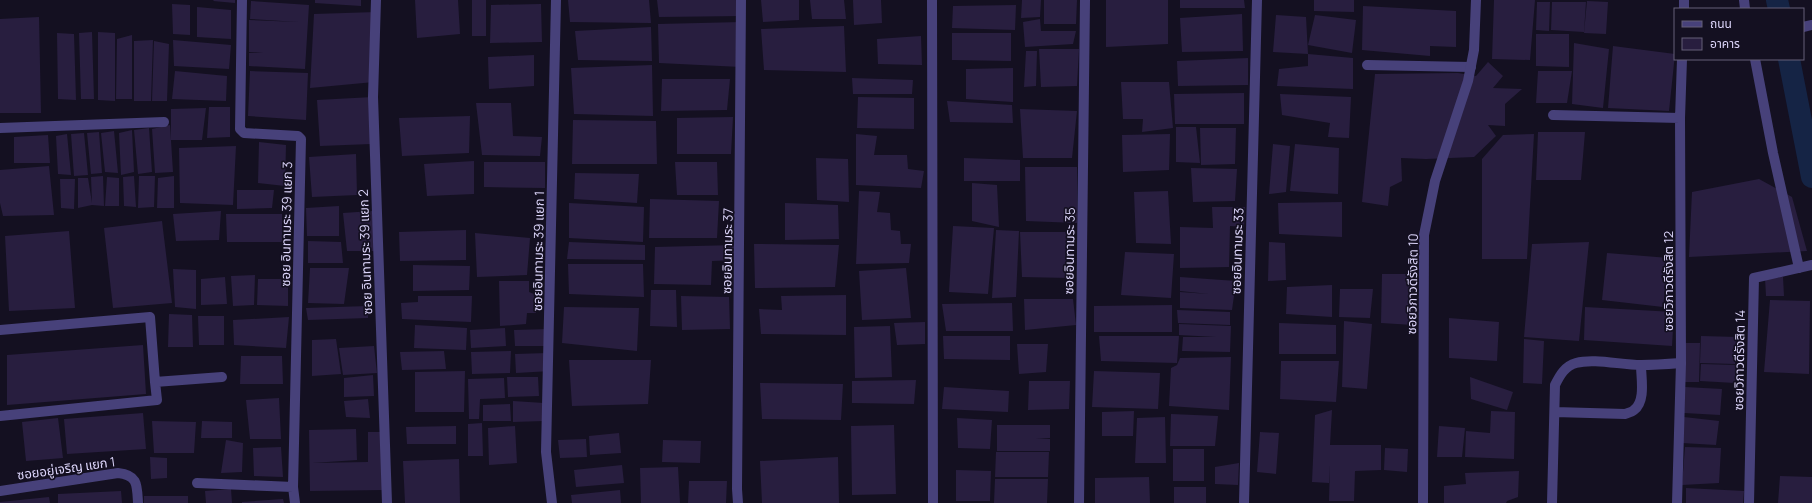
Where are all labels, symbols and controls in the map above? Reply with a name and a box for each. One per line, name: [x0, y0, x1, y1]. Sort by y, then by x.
legend: [1674, 8, 1804, 60]
text: ถนน: [1710, 15, 1732, 32]
text: อาคาร: [1710, 35, 1740, 52]
street label: ซอย อินทามระ 39 แยก 3: [276, 161, 296, 287]
street label: ซอย อินทามระ 39 แยก 2: [354, 189, 376, 315]
street label: ซอยอินทามระ 39 แยก 1: [528, 191, 548, 311]
street label: ซอยอินทามระ 35: [1059, 207, 1079, 295]
street label: ซอยอินทามระ 33: [1226, 207, 1248, 295]
street label: ซอยอินทามระ 37: [717, 208, 737, 294]
street label: ซอยวิภาวดีรังสิต 12: [1659, 231, 1677, 331]
street label: ซอยวิภาวดีรังสิต 10: [1402, 233, 1422, 335]
street label: ซอยวิภาวดีรังสิต 14: [1729, 309, 1749, 411]
street label: ซอยอยู่เจริญ แยก 1: [16, 452, 116, 484]

